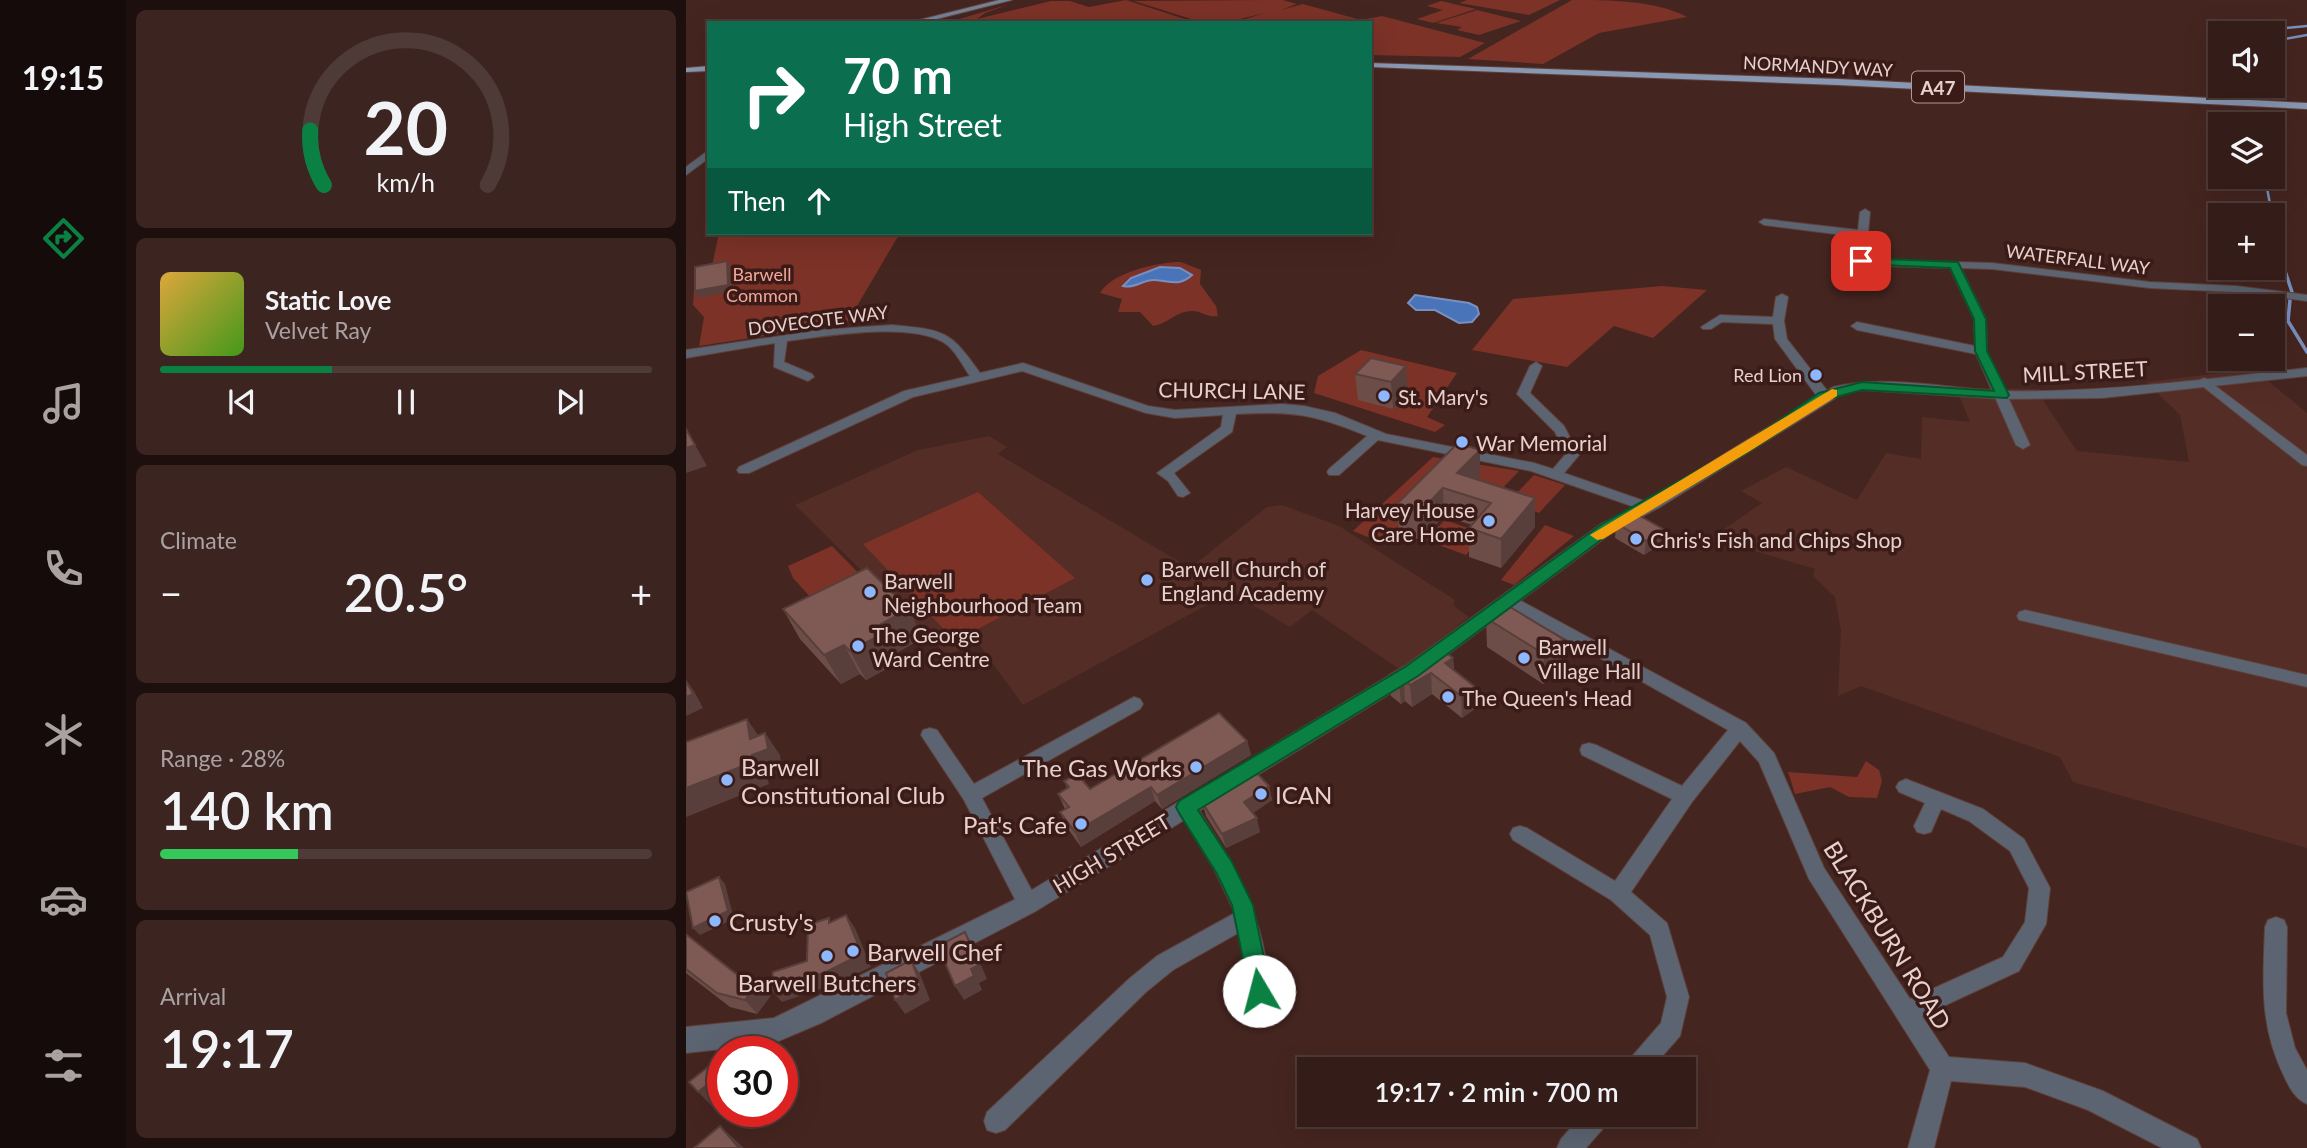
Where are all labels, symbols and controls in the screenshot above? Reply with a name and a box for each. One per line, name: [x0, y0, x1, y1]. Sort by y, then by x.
map controls: [2208, 21, 2285, 371]
button: sound: [2208, 21, 2285, 98]
text: 70 m: [843, 46, 953, 104]
icon: right: [728, 49, 819, 140]
street label: NORMANDY WAY: [1743, 51, 1894, 81]
text: 19:15: [22, 58, 104, 97]
road number: A47: [1912, 72, 1964, 102]
text: 20: [364, 83, 448, 171]
text: High Street: [843, 105, 1002, 144]
button: layers: [2208, 112, 2285, 189]
text: km/h: [377, 167, 435, 197]
icon: ahead: [800, 182, 838, 220]
text: Then: [728, 185, 786, 217]
button: +: [2208, 203, 2285, 280]
icon: directions: [39, 214, 88, 263]
pin: [1831, 231, 1891, 291]
street label: WATERFALL WAY: [2005, 239, 2152, 279]
icon: arrive: [1842, 242, 1880, 280]
park label: Barwell Common: [726, 263, 798, 306]
text: Static Love: [265, 284, 392, 316]
button: −: [2208, 294, 2285, 371]
street label: DOVECOTE WAY: [747, 300, 890, 340]
text: Velvet Ray: [265, 316, 371, 344]
street label: MILL STREET: [2022, 355, 2149, 387]
place label: Red Lion: [1733, 364, 1802, 386]
marker: Red Lion: [1808, 367, 1824, 383]
street label: CHURCH LANE: [1158, 376, 1306, 404]
icon: music: [39, 379, 88, 428]
icon: previous: [223, 383, 261, 421]
icon: pause: [387, 383, 425, 421]
icon: next: [551, 383, 589, 421]
place label: St. Mary's: [1398, 384, 1488, 409]
marker: St. Mary's: [1376, 388, 1392, 404]
place label: War Memorial: [1476, 430, 1607, 455]
marker: War Memorial: [1454, 434, 1470, 450]
place label: Harvey House Care Home: [1345, 497, 1475, 546]
marker: Harvey House Care Home: [1481, 513, 1497, 529]
text: Climate: [160, 526, 237, 554]
place label: Chris's Fish and Chips Shop: [1650, 527, 1902, 552]
marker: Chris's Fish and Chips Shop: [1628, 531, 1644, 547]
icon: phone: [39, 544, 88, 593]
place label: Barwell Church of England Academy: [1161, 556, 1327, 605]
text: 20.5°: [344, 561, 468, 623]
place label: Barwell Neighbourhood Team: [884, 568, 1082, 617]
text: −: [160, 570, 182, 616]
text: +: [630, 570, 652, 616]
marker: Barwell Church of England Academy: [1139, 572, 1155, 588]
marker: Barwell Neighbourhood Team: [862, 584, 878, 600]
place label: The George Ward Centre: [872, 622, 990, 671]
place label: Barwell Village Hall: [1538, 634, 1641, 683]
marker: The George Ward Centre: [850, 638, 866, 654]
marker: Barwell Village Hall: [1516, 650, 1532, 666]
place label: The Queen's Head: [1462, 685, 1632, 710]
marker: The Queen's Head: [1440, 689, 1456, 705]
icon: climate: [39, 710, 88, 759]
text: Range · 28%: [160, 744, 285, 772]
place label: Barwell Constitutional Club: [741, 752, 945, 809]
place label: The Gas Works: [1022, 753, 1182, 782]
marker: The Gas Works: [1188, 759, 1204, 775]
marker: Barwell Constitutional Club: [719, 772, 735, 788]
text: 140 km: [160, 779, 334, 841]
place label: ICAN: [1275, 780, 1332, 809]
marker: ICAN: [1253, 786, 1269, 802]
street label: HIGH STREET: [1048, 808, 1175, 898]
place label: Pat's Cafe: [963, 810, 1067, 839]
marker: Pat's Cafe: [1073, 816, 1089, 832]
street label: BLACKBURN ROAD: [1818, 836, 1958, 1034]
icon: car: [39, 875, 88, 924]
place label: Crusty's: [729, 907, 814, 936]
marker: Crusty's: [707, 913, 723, 929]
place label: Barwell Chef: [867, 937, 1003, 966]
marker: Barwell Chef: [845, 943, 861, 959]
marker: Barwell Butchers: [819, 948, 835, 964]
position arrow: [1222, 954, 1296, 1028]
place label: Barwell Butchers: [738, 968, 916, 997]
text: Arrival: [160, 982, 226, 1010]
text: 19:17: [160, 1017, 294, 1079]
speed limit sign: 30: [707, 1036, 798, 1127]
icon: filters: [39, 1041, 88, 1090]
text: 19:17 · 2 min · 700 m: [1374, 1076, 1619, 1108]

